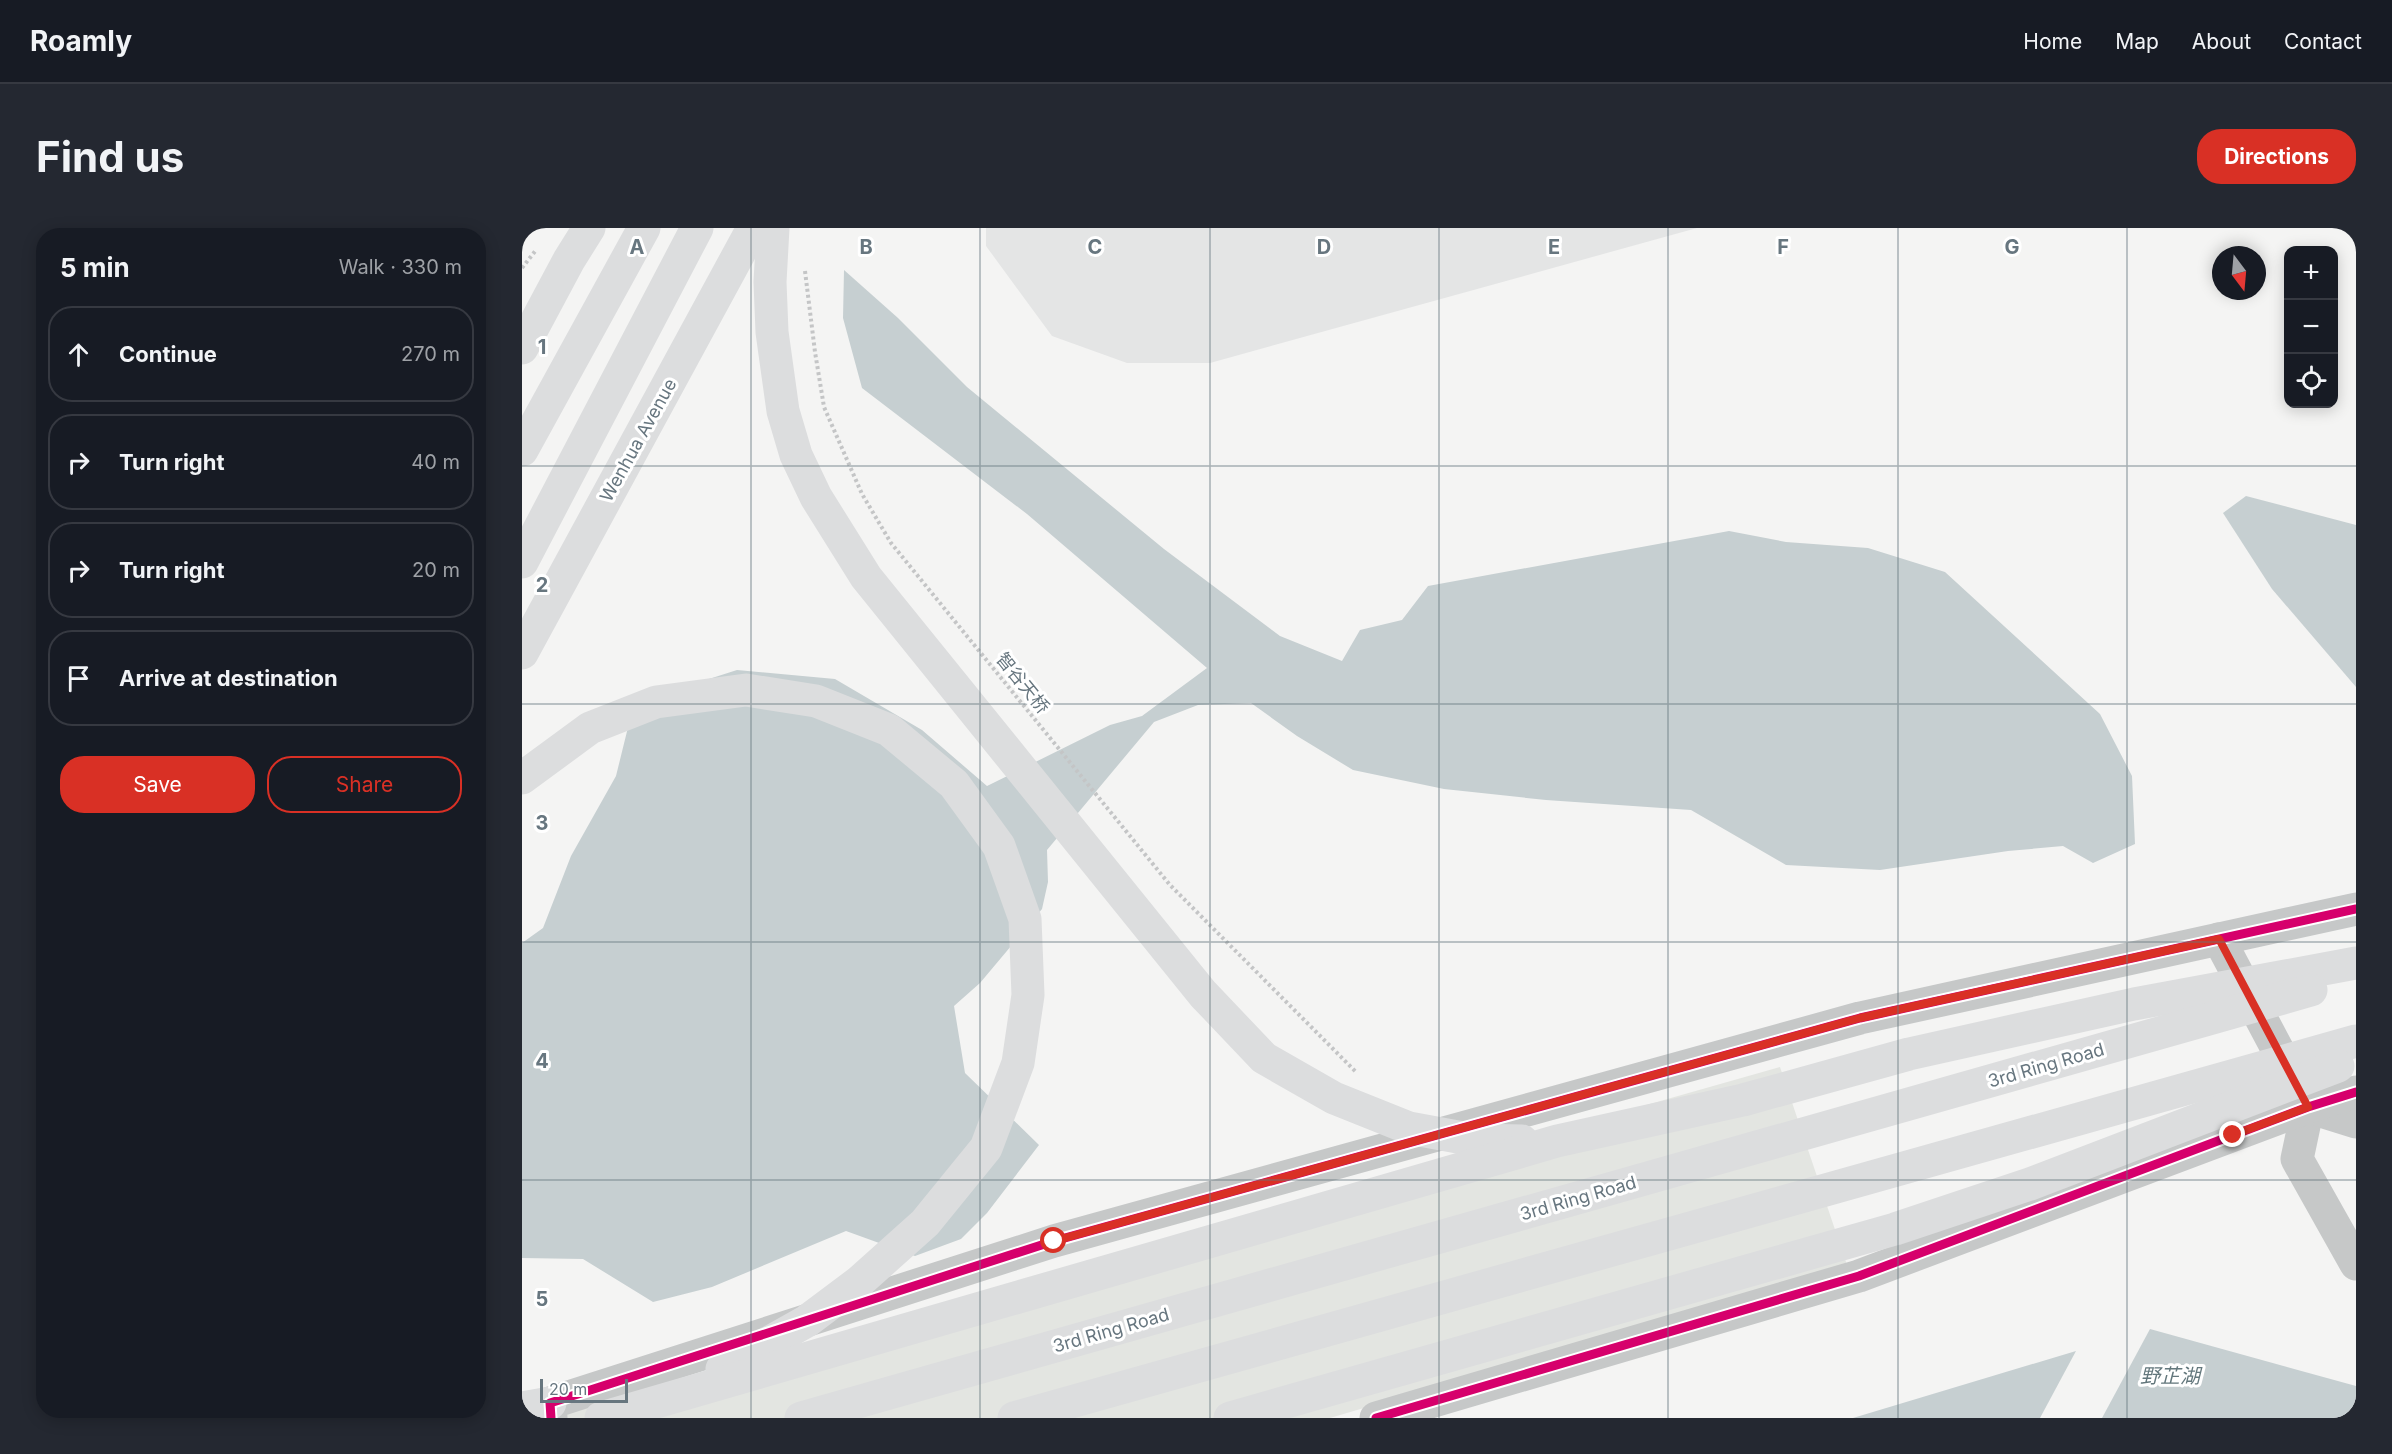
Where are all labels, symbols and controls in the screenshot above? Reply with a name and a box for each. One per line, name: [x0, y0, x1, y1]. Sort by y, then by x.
text: Roamly: [30, 24, 132, 58]
text: Home: [2023, 29, 2082, 54]
text: Map: [2115, 29, 2159, 54]
text: About: [2192, 29, 2251, 54]
text: Contact: [2284, 29, 2362, 54]
button: Directions: [2197, 129, 2356, 184]
text: Find us: [36, 131, 184, 182]
text: A: [630, 235, 645, 259]
text: B: [859, 235, 873, 259]
text: C: [1088, 235, 1102, 259]
text: D: [1317, 235, 1331, 259]
text: E: [1548, 235, 1560, 259]
text: F: [1777, 235, 1789, 259]
text: G: [2004, 235, 2020, 259]
north arrow: [2212, 246, 2266, 300]
map controls: [2284, 246, 2338, 408]
button: +: [2284, 246, 2338, 300]
text: 5 min: [60, 252, 130, 283]
text: Walk · 330 m: [339, 255, 462, 279]
button: −: [2284, 300, 2338, 354]
text: 1: [538, 335, 546, 359]
icon: ahead: [62, 338, 95, 371]
text: Continue: [119, 341, 217, 367]
text: 270 m: [401, 342, 460, 366]
button: locate: [2284, 354, 2338, 408]
street label: Wenhua Avenue: [595, 375, 681, 505]
icon: right: [62, 446, 95, 479]
text: Turn right: [119, 449, 225, 475]
text: 40 m: [411, 450, 460, 474]
icon: right: [62, 554, 95, 587]
text: Turn right: [119, 557, 225, 583]
text: 20 m: [412, 558, 460, 582]
text: 2: [536, 573, 548, 597]
street label: 智谷天桥: [992, 648, 1054, 718]
icon: arrive: [62, 662, 95, 695]
text: Arrive at destination: [119, 665, 338, 691]
button: Save: [60, 756, 255, 813]
button: Share: [267, 756, 462, 813]
text: 3: [536, 811, 548, 835]
street label: 3rd Ring Road: [1986, 1038, 2106, 1092]
text: 4: [535, 1049, 549, 1073]
route end: [2219, 1121, 2245, 1147]
street label: 3rd Ring Road: [1518, 1171, 1638, 1225]
route start: [1040, 1227, 1066, 1253]
text: 5: [536, 1287, 548, 1311]
street label: 3rd Ring Road: [1051, 1303, 1171, 1357]
water label: 野芷湖: [2140, 1364, 2203, 1388]
scale bar: [540, 1376, 628, 1404]
text: 20 m: [549, 1379, 587, 1399]

